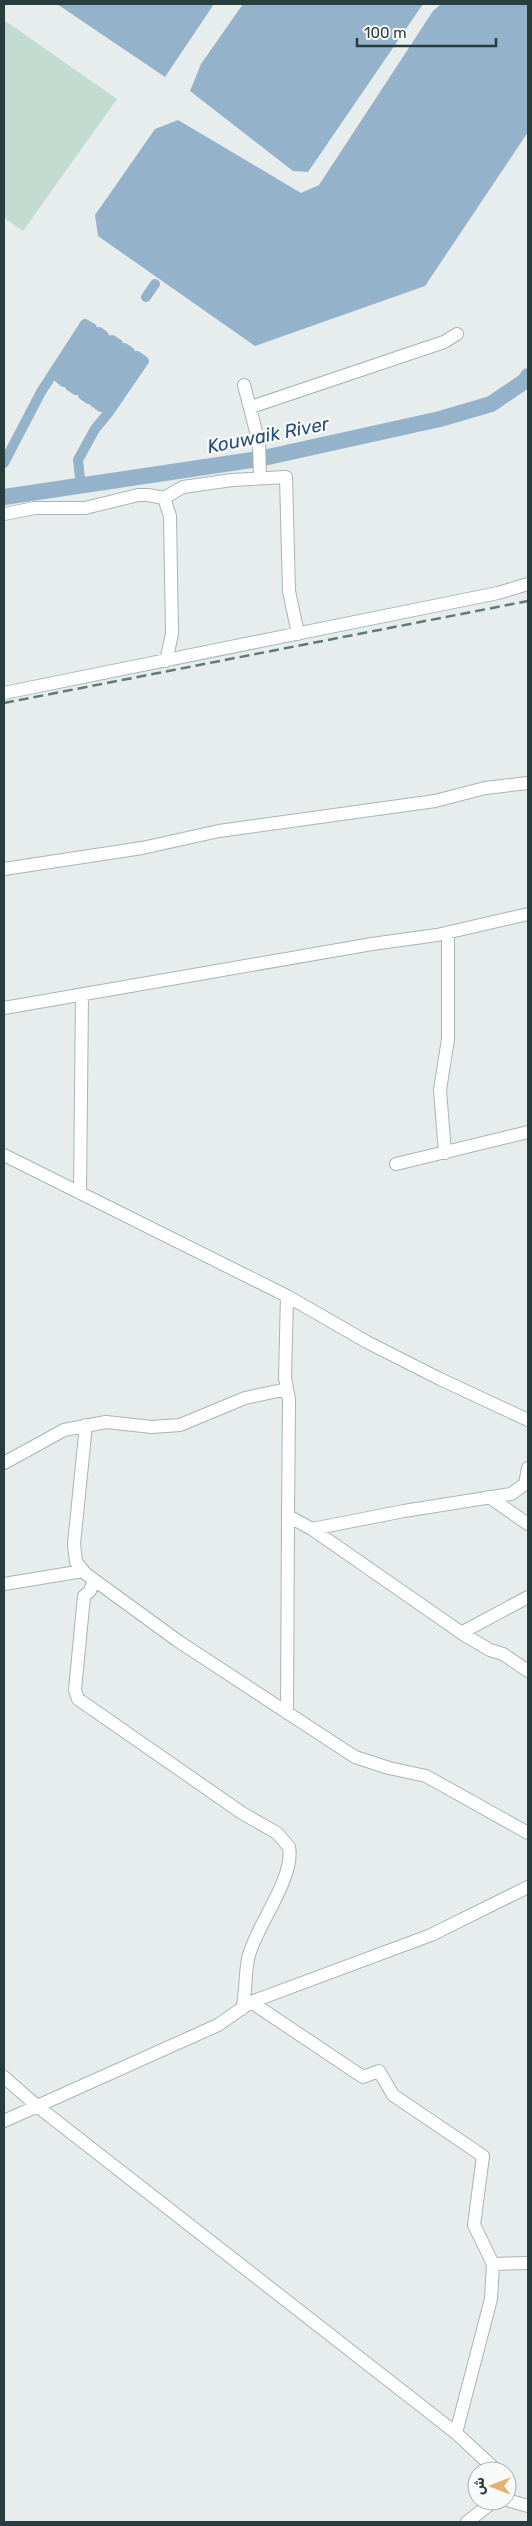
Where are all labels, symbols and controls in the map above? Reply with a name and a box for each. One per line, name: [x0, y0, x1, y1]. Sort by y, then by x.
scale bar: [357, 15, 496, 47]
text: 100 m: [364, 24, 406, 42]
water label: Kouwaik River: [205, 412, 331, 458]
north arrow: [467, 2461, 517, 2511]
text: ش: [471, 2477, 488, 2495]

